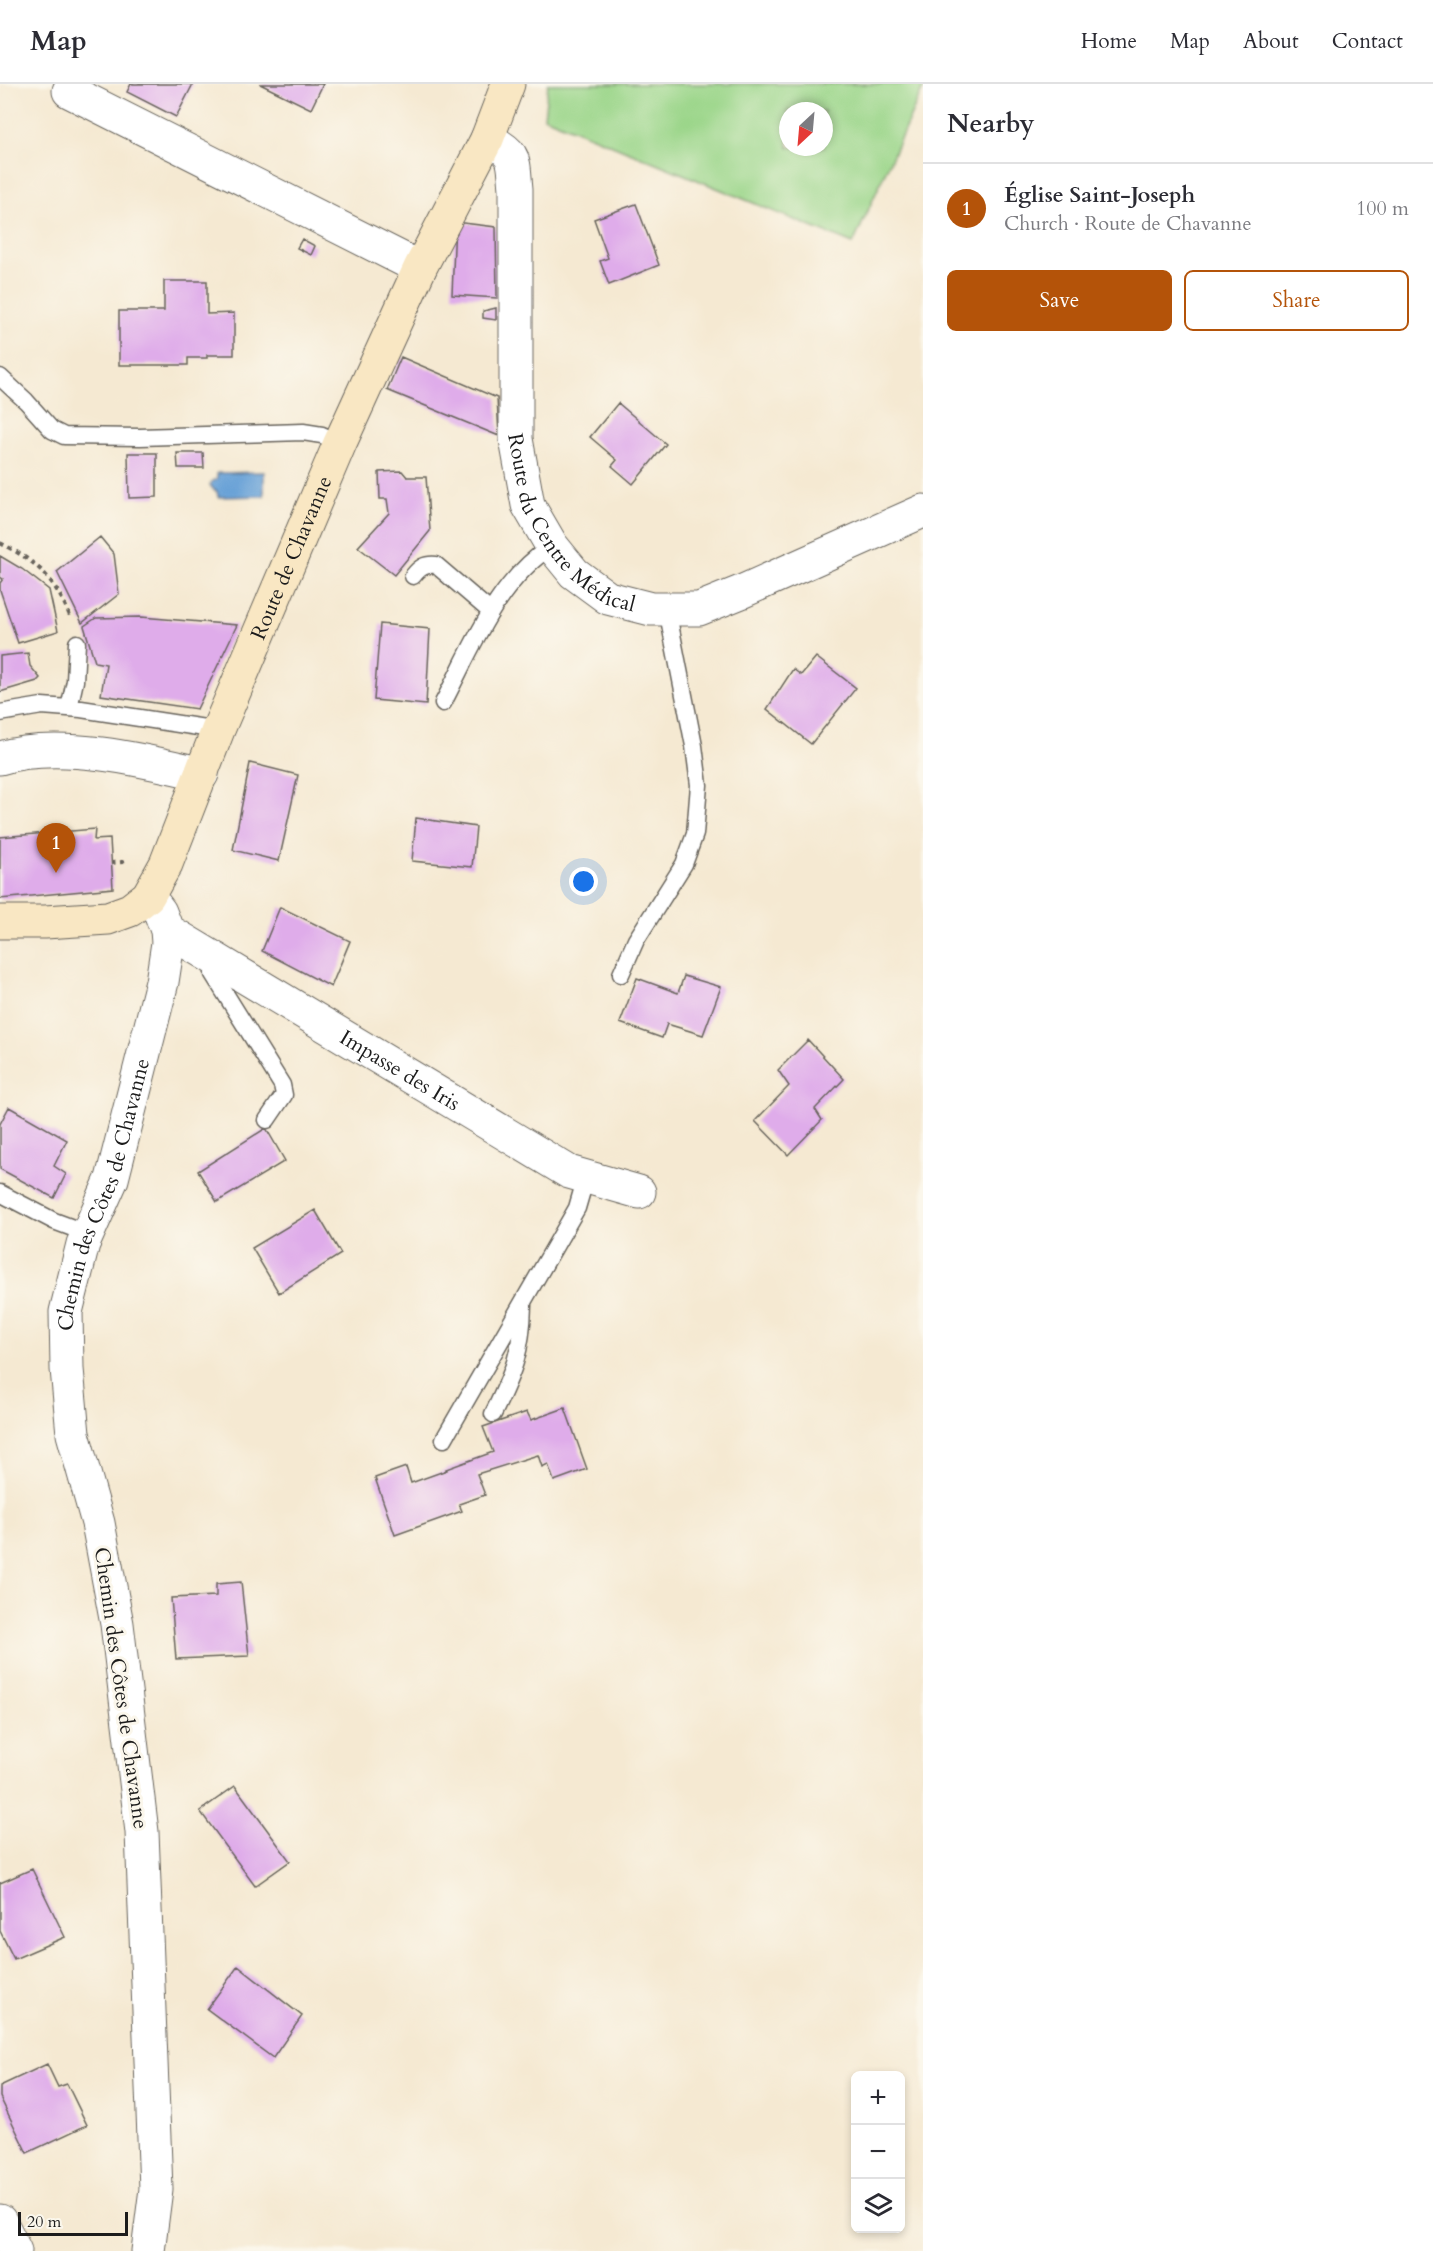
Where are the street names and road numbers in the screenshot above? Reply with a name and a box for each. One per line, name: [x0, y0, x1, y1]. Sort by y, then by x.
street label: Route du Centre Médical: [501, 431, 639, 619]
street label: Route de Chavanne: [244, 471, 339, 644]
street label: Impasse des Iris: [334, 1023, 466, 1118]
street label: Chemin des Côtes de Chavanne: [51, 1055, 157, 1331]
street label: Chemin des Côtes de Chavanne: [87, 1545, 155, 1831]

